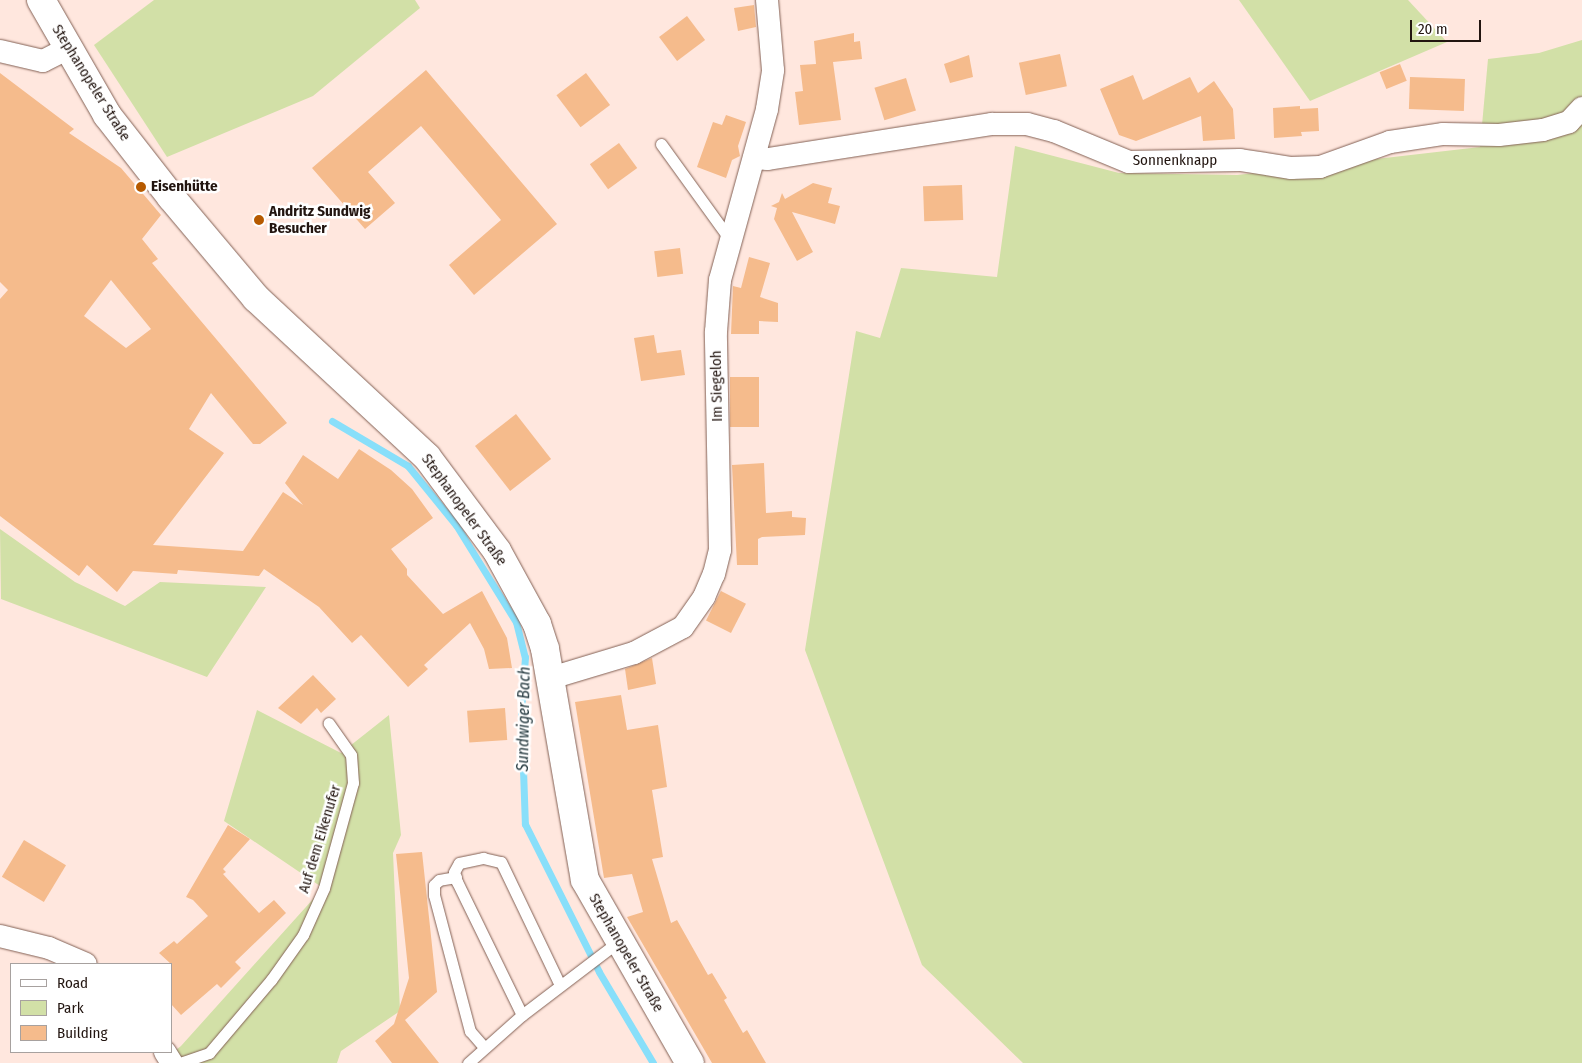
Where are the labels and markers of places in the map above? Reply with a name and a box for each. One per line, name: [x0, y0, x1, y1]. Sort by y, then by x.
place label: Eisenhütte: [151, 178, 218, 196]
marker: Eisenhütte: [135, 181, 147, 193]
place label: Andritz Sundwig Besucher: [269, 202, 370, 237]
marker: Andritz Sundwig Besucher: [253, 214, 265, 226]

